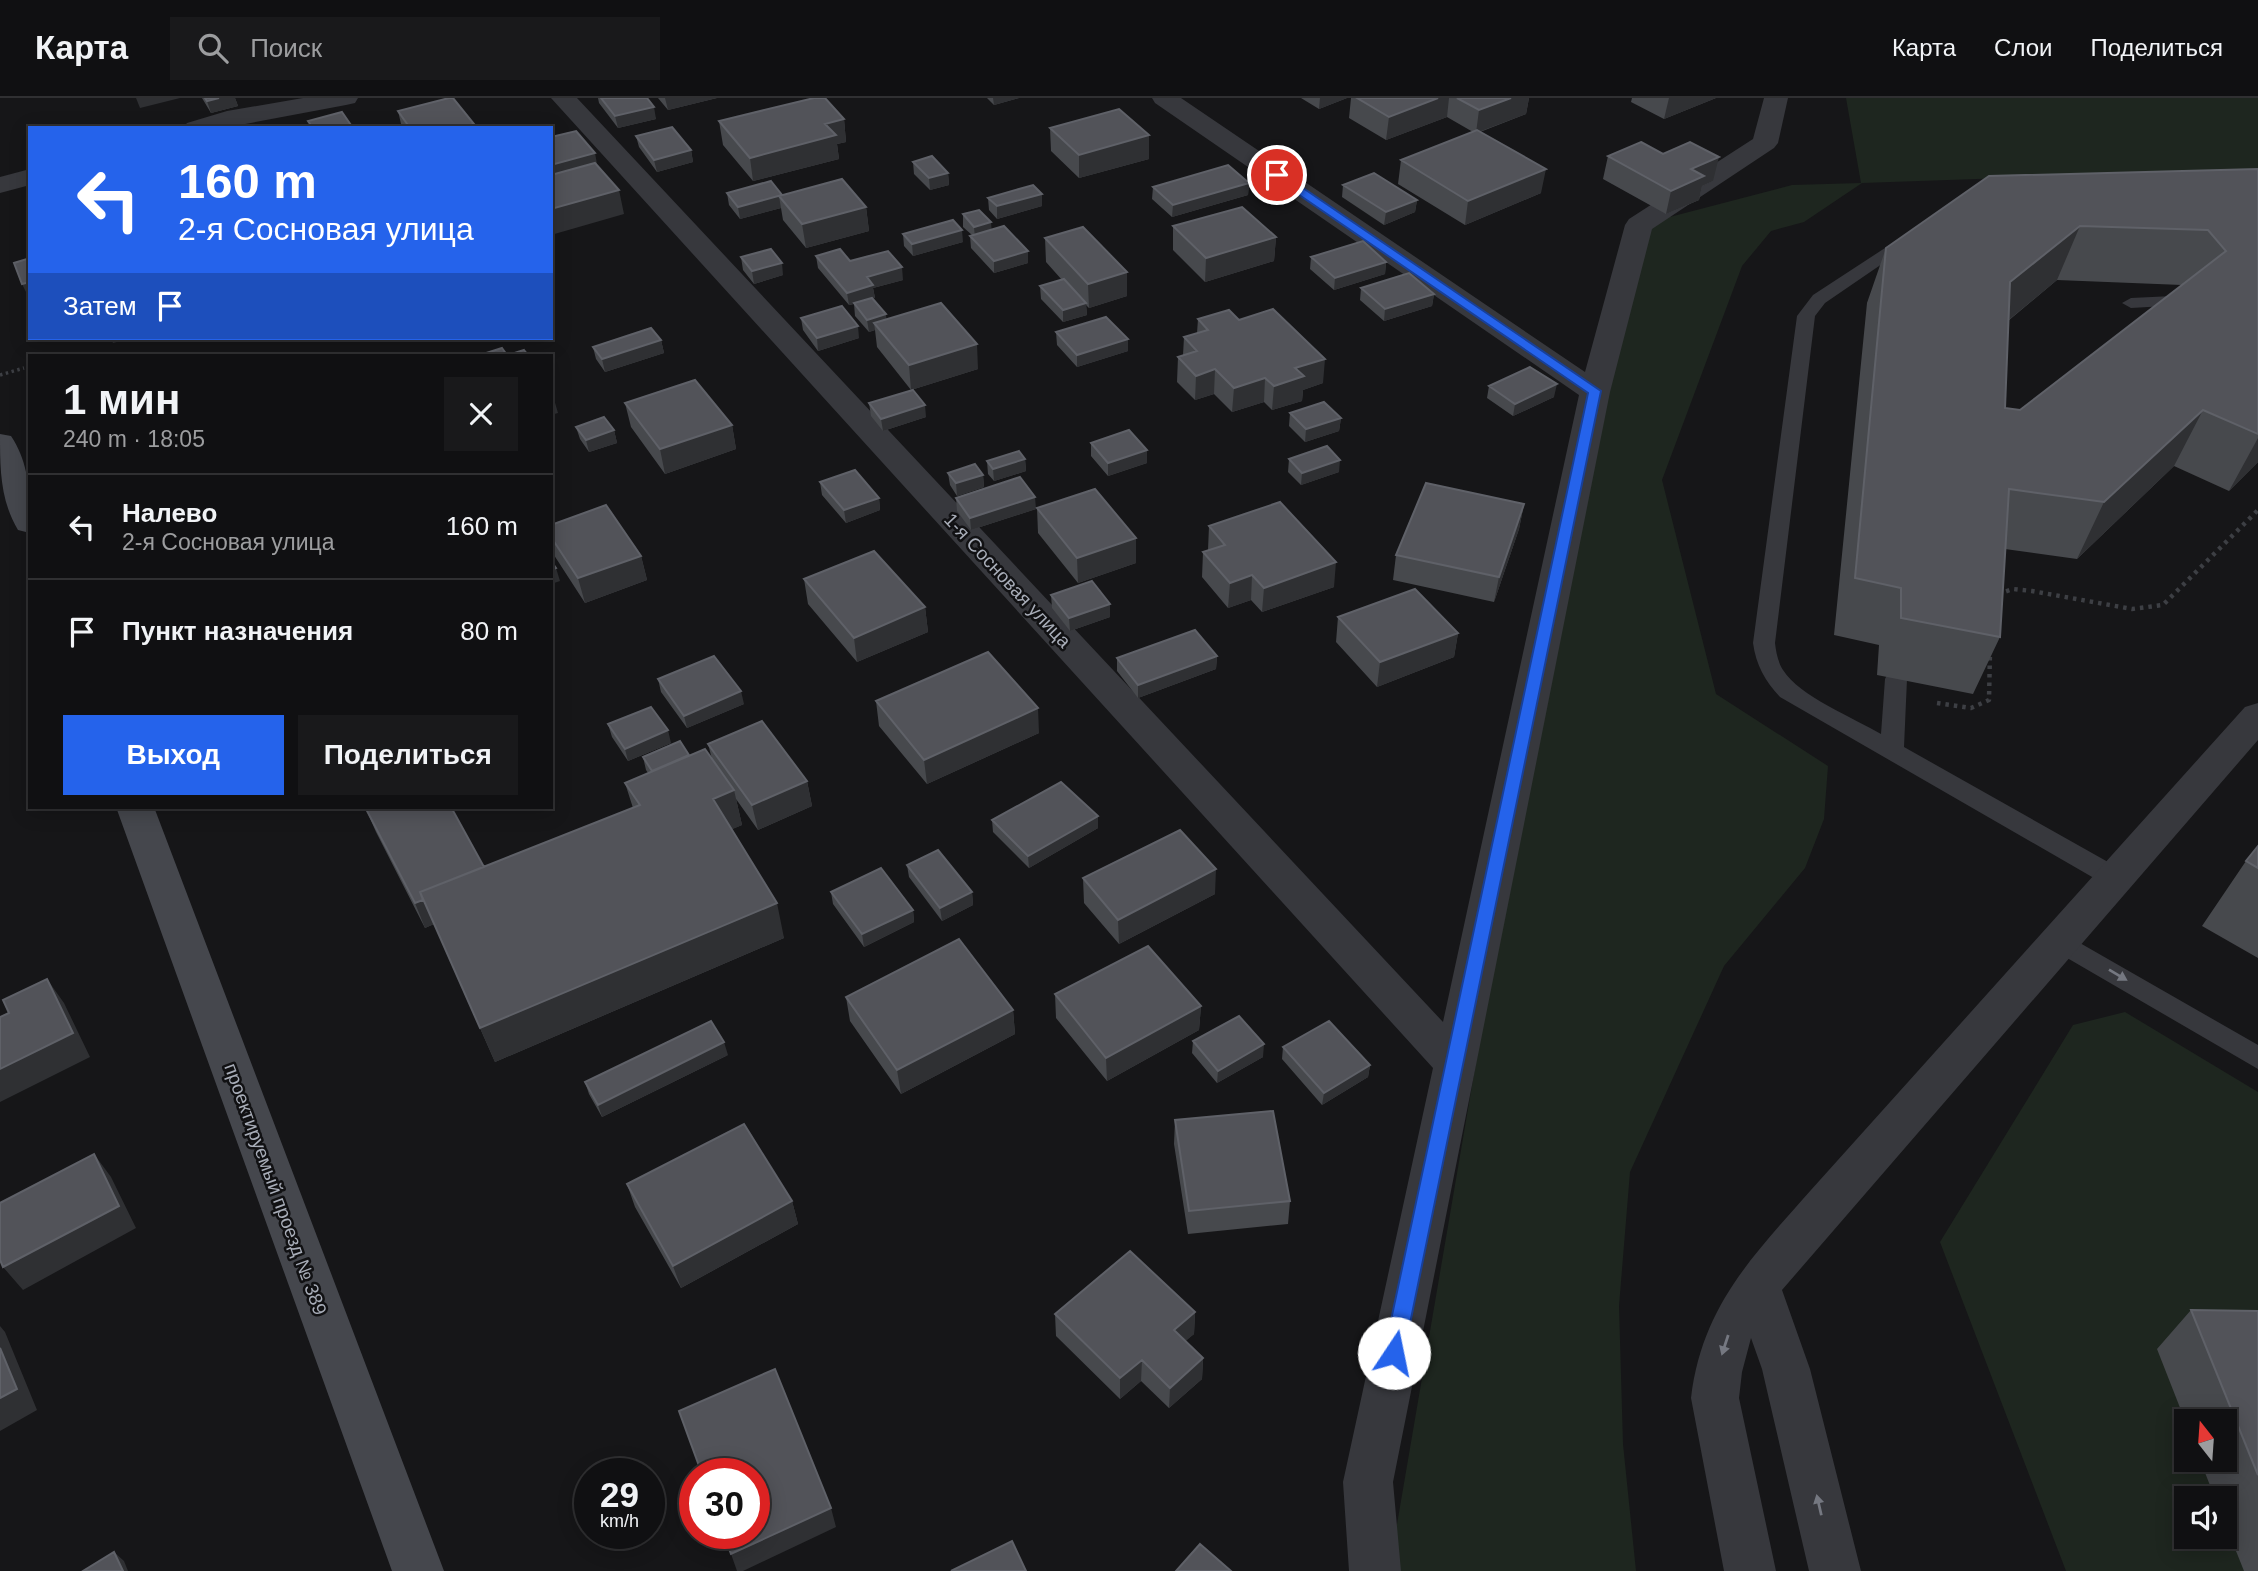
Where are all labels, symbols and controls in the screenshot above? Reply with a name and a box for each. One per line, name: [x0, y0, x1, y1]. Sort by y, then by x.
search box: [170, 17, 660, 80]
text: Карта: [35, 29, 128, 66]
icon: search: [194, 29, 232, 67]
text: Поиск: [250, 33, 322, 63]
text: Карта: [1892, 34, 1956, 61]
text: Слои: [1994, 34, 2052, 61]
text: Поделиться: [2090, 34, 2223, 61]
pin: [1247, 145, 1307, 205]
icon: left: [63, 154, 154, 245]
text: 160 m: [178, 154, 317, 208]
icon: arrive: [1258, 156, 1296, 194]
text: 2-я Сосновая улица: [178, 211, 474, 247]
icon: arrive: [151, 287, 189, 325]
text: Затем: [63, 291, 137, 321]
text: 1 мин: [63, 376, 180, 423]
button: close: [444, 377, 518, 451]
text: 240 m · 18:05: [63, 426, 205, 452]
text: Налево: [122, 498, 217, 528]
icon: left: [63, 508, 101, 546]
street label: 1-я Сосновая улица: [940, 509, 1075, 652]
text: 160 m: [446, 511, 518, 541]
text: 2-я Сосновая улица: [122, 529, 335, 555]
icon: arrive: [63, 613, 101, 651]
text: Пункт назначения: [122, 616, 353, 646]
text: 80 m: [460, 616, 518, 646]
button: Выход: [63, 715, 284, 795]
button: Поделиться: [298, 715, 518, 795]
one-way arrow: [2109, 969, 2128, 982]
street label: проектируемый проезд № 389: [220, 1060, 331, 1318]
position arrow: [1357, 1316, 1431, 1390]
one-way arrow: [1720, 1335, 1730, 1356]
north arrow: [2174, 1409, 2236, 1472]
map controls: [2174, 1409, 2237, 1549]
speed limit sign: 30: [679, 1458, 770, 1549]
text: 29: [600, 1475, 639, 1514]
button: sound: [2174, 1486, 2237, 1549]
one-way arrow: [1813, 1494, 1824, 1516]
text: km/h: [600, 1511, 639, 1531]

